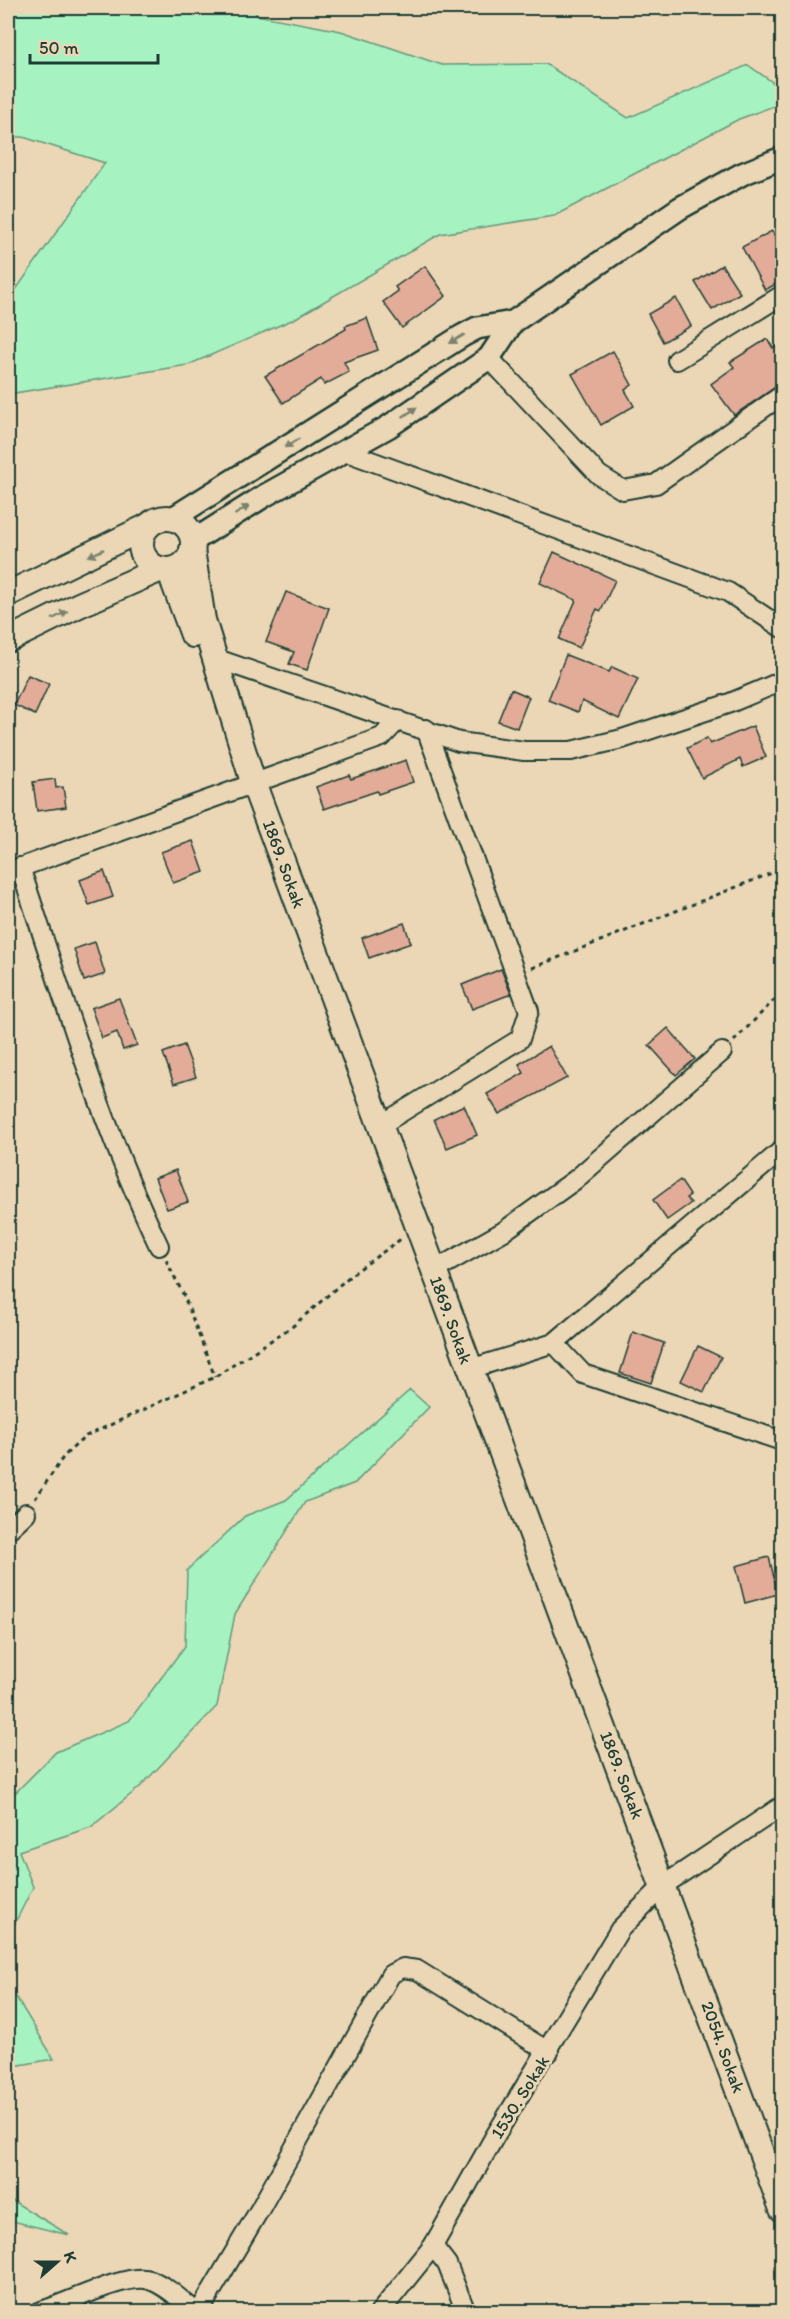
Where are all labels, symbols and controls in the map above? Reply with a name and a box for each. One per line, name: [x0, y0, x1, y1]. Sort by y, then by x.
scale bar: [30, 27, 158, 65]
text: 50 m: [39, 37, 79, 59]
one-way arrow: [449, 333, 465, 344]
one-way arrow: [402, 406, 418, 418]
one-way arrow: [284, 437, 301, 448]
one-way arrow: [234, 504, 250, 515]
one-way arrow: [87, 548, 104, 557]
one-way arrow: [52, 610, 69, 620]
street label: 1869. Sokak: [258, 817, 310, 911]
street label: 1869. Sokak: [425, 1273, 477, 1367]
street label: 1869. Sokak: [595, 1728, 649, 1822]
street label: 2054. Sokak: [696, 1998, 750, 2096]
street label: 1530. Sokak: [486, 2051, 554, 2143]
north arrow: [27, 2232, 87, 2292]
text: K: [60, 2249, 82, 2266]

